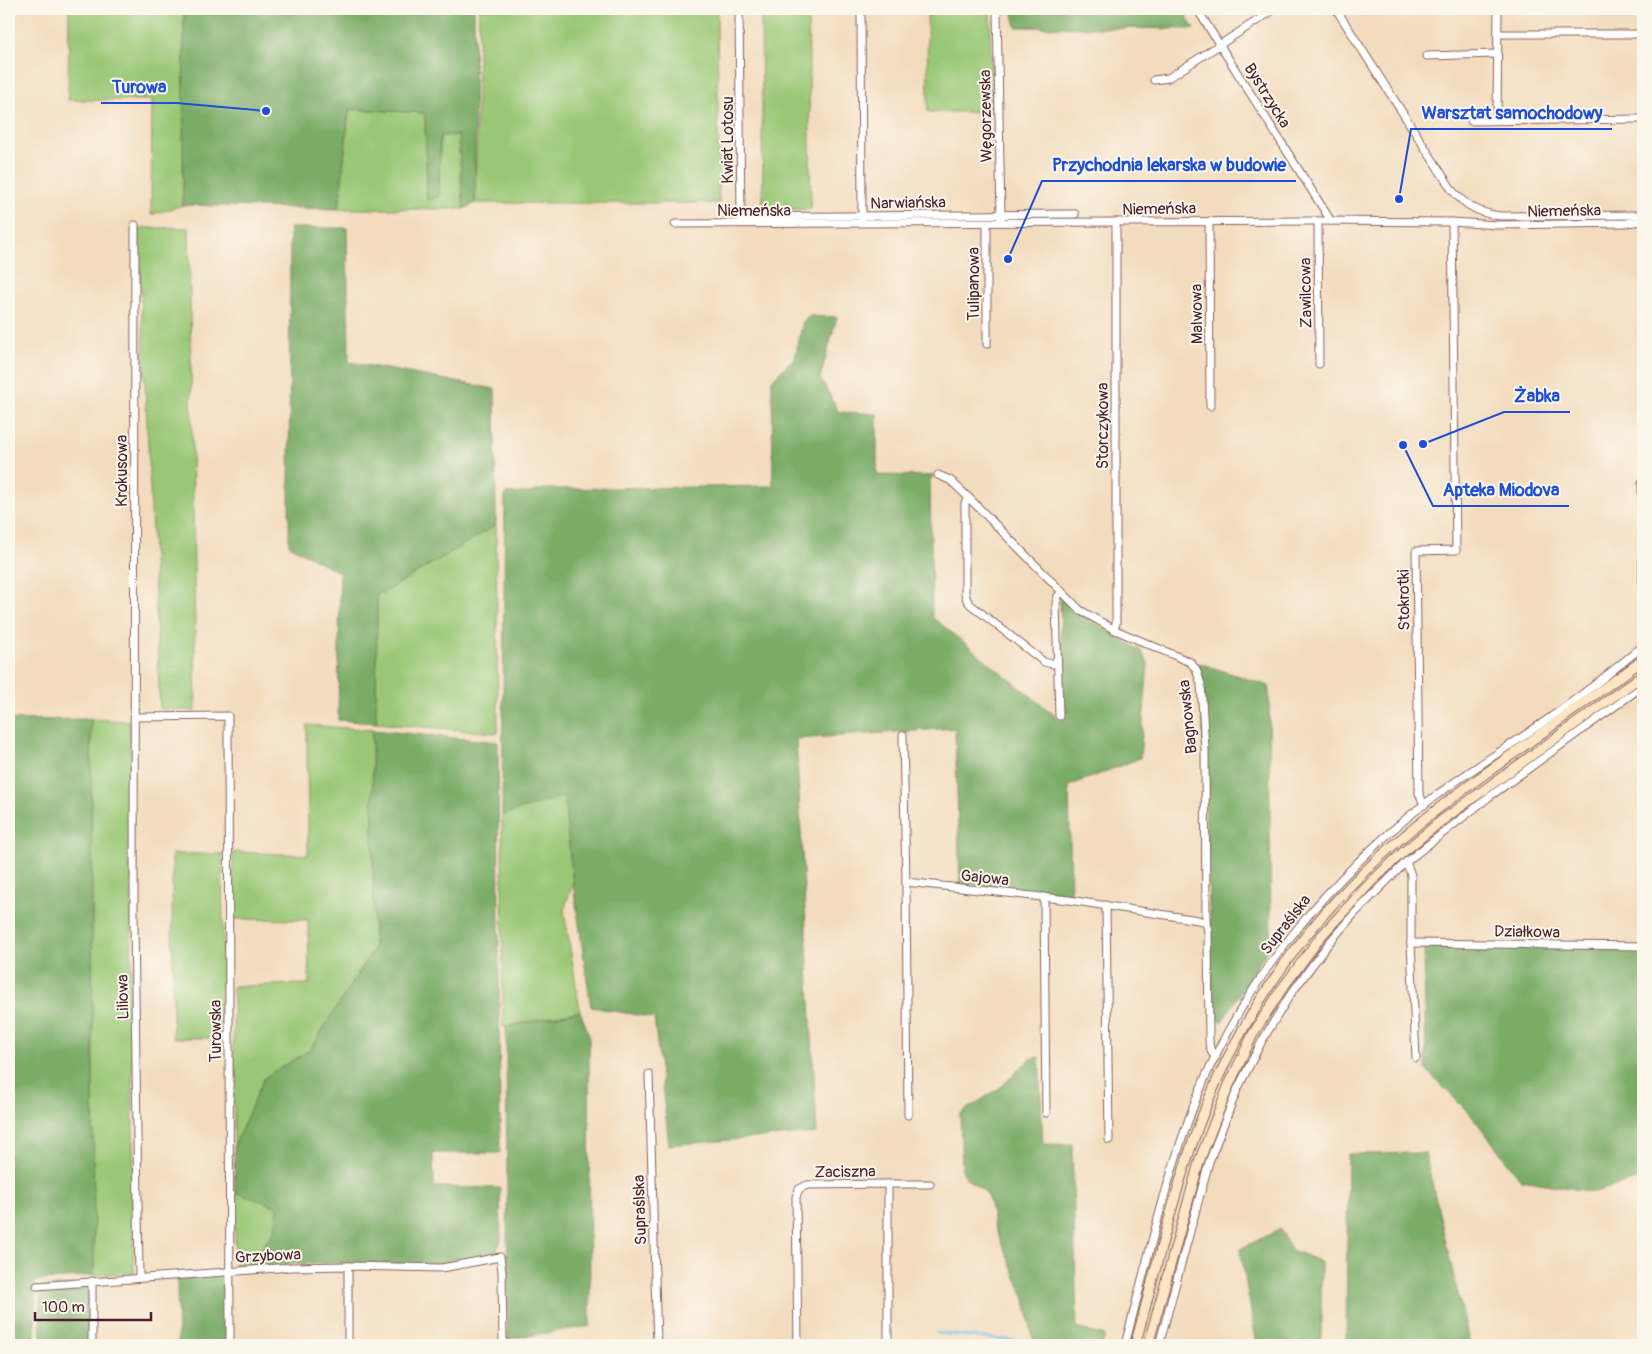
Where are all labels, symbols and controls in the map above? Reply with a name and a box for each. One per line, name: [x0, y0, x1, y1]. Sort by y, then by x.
street label: Bystrzycka: [1239, 59, 1295, 132]
street label: Węgorzewska: [975, 69, 997, 163]
callout: Turowa: [101, 70, 176, 103]
text: Turowa: [111, 76, 167, 99]
street label: Kwiat Lotosu: [718, 96, 738, 184]
callout: Warsztat samochodowy: [1411, 96, 1612, 129]
text: Warsztat samochodowy: [1422, 102, 1603, 125]
callout: Przychodnia lekarska w budowie: [1042, 148, 1296, 181]
text: Przychodnia lekarska w budowie: [1052, 154, 1287, 177]
street label: Narwiańska: [870, 192, 946, 214]
street label: Niemeńska: [1122, 198, 1196, 220]
street label: Niemeńska: [1527, 200, 1601, 222]
street label: Niemeńska: [717, 201, 791, 221]
street label: Tulipanowa: [964, 247, 984, 321]
street label: Zawilcowa: [1295, 258, 1317, 328]
street label: Malwowa: [1186, 284, 1208, 344]
callout: Żabka: [1504, 379, 1570, 412]
street label: Storczykowa: [1093, 383, 1113, 469]
text: Żabka: [1514, 385, 1561, 408]
street label: Krokusowa: [112, 435, 132, 507]
callout: Apteka Miodova: [1433, 473, 1569, 506]
text: Apteka Miodova: [1443, 479, 1560, 502]
street label: Stokrotki: [1393, 569, 1415, 631]
street label: Bagnowska: [1174, 679, 1202, 755]
street label: Gajowa: [960, 866, 1010, 890]
street label: Supraślska: [1256, 891, 1315, 958]
street label: Działkowa: [1494, 921, 1560, 943]
street label: Liliowa: [113, 974, 133, 1020]
street label: Turowska: [206, 1000, 226, 1062]
street label: Zaciszna: [814, 1161, 876, 1183]
street label: Supraślska: [629, 1174, 651, 1245]
street label: Grzybowa: [235, 1244, 302, 1268]
scale bar: [35, 1289, 151, 1321]
text: 100 m: [42, 1298, 85, 1317]

